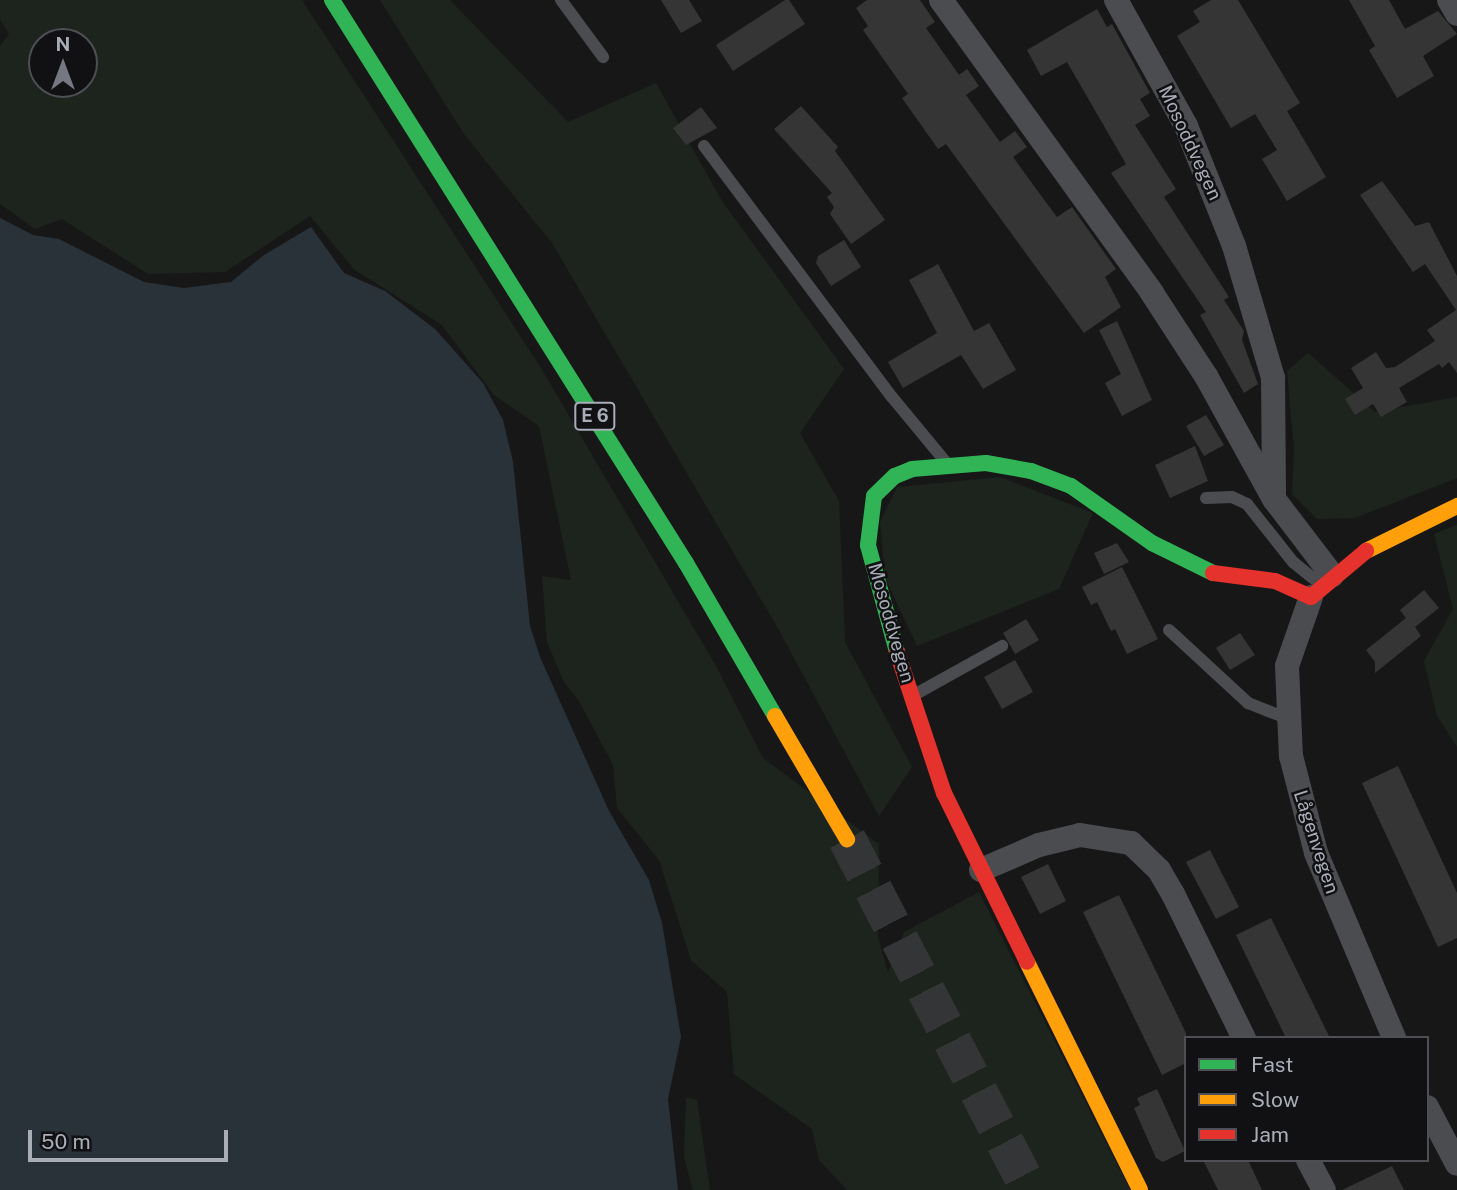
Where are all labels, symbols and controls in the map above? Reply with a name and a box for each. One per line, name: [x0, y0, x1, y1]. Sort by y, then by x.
north arrow: [28, 28, 98, 98]
text: N: [56, 33, 70, 55]
street label: Mosoddvegen: [1154, 82, 1226, 204]
road number: E 6: [574, 402, 616, 430]
street label: Mosoddvegen: [863, 560, 919, 686]
street label: Lågenvegen: [1289, 787, 1343, 897]
legend: [1184, 1036, 1429, 1162]
text: Fast: [1251, 1052, 1293, 1077]
text: Slow: [1251, 1087, 1299, 1112]
scale bar: [32, 1116, 231, 1160]
text: Jam: [1251, 1122, 1289, 1147]
text: 50 m: [41, 1129, 91, 1154]

